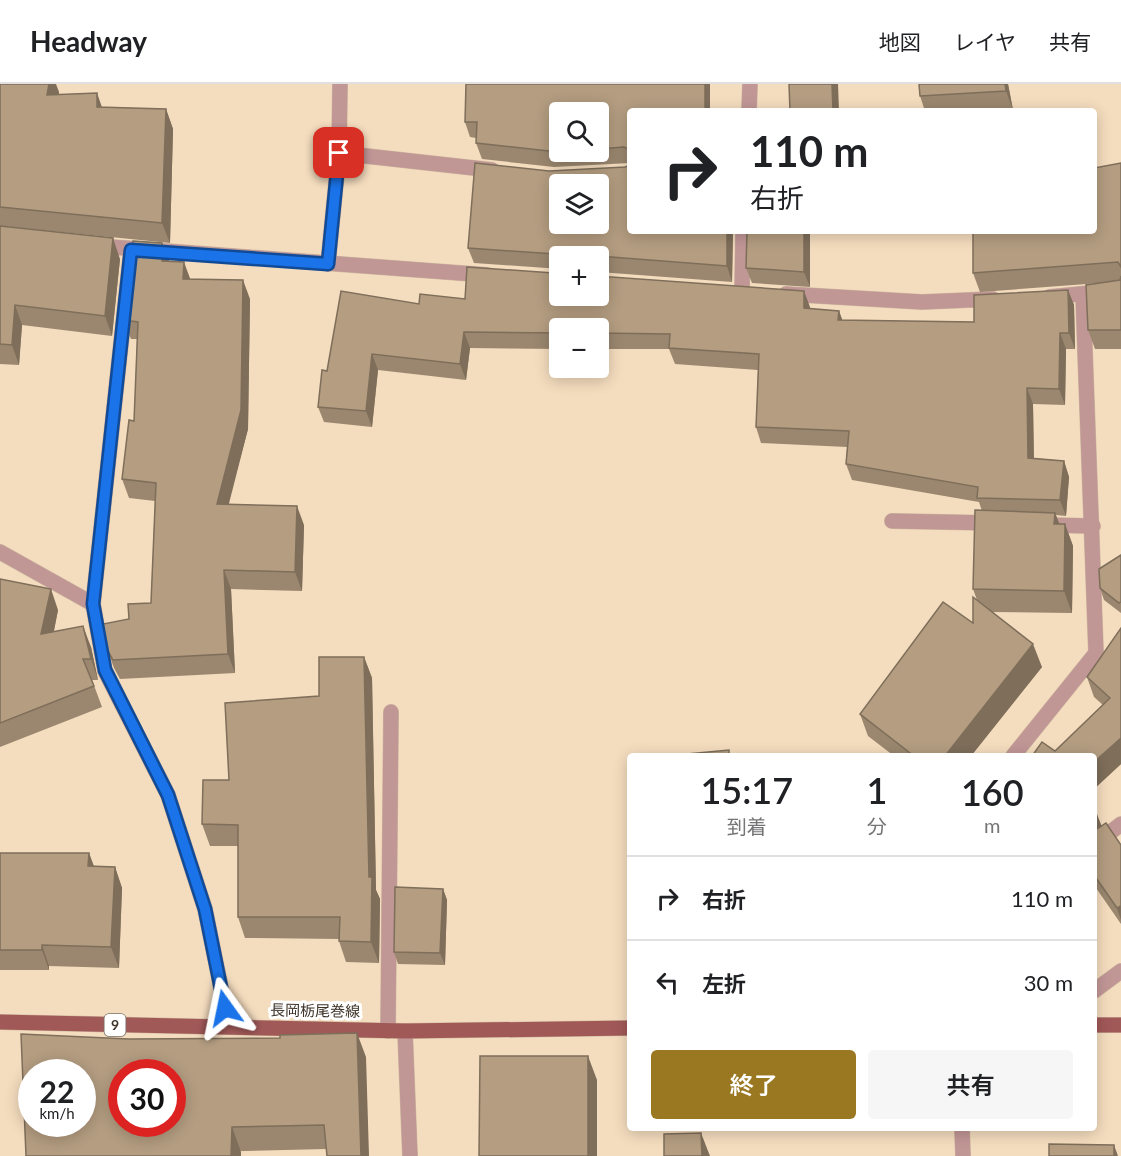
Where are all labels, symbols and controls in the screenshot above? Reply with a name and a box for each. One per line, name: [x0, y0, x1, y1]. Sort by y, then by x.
text: Headway: [30, 24, 147, 58]
text: 地図: [879, 29, 921, 54]
text: レイヤ: [954, 29, 1016, 54]
text: 共有: [1049, 29, 1091, 54]
map controls: [549, 102, 609, 378]
button: search: [549, 102, 609, 162]
text: 110 m: [750, 126, 868, 176]
pin: [313, 127, 364, 178]
icon: right: [651, 132, 729, 210]
icon: arrive: [322, 136, 355, 169]
button: layers: [549, 174, 609, 234]
text: 右折: [750, 181, 804, 214]
button: +: [549, 246, 609, 306]
button: −: [549, 318, 609, 378]
text: 15:17: [700, 768, 793, 812]
text: 1: [867, 768, 887, 812]
text: 160: [961, 770, 1024, 814]
text: m: [984, 813, 1000, 837]
text: 到着: [727, 814, 767, 838]
text: 分: [867, 814, 887, 838]
icon: right: [651, 882, 684, 915]
text: 110 m: [1011, 885, 1073, 912]
text: 右折: [702, 886, 746, 913]
icon: left: [651, 966, 684, 999]
text: 30 m: [1024, 969, 1073, 996]
text: 左折: [702, 970, 746, 997]
position arrow: [193, 976, 257, 1040]
street label: 長岡栃尾巻線: [270, 1000, 360, 1020]
road number: 9: [104, 1014, 126, 1036]
button: 終了: [651, 1050, 856, 1119]
button: 共有: [868, 1050, 1073, 1119]
speed limit sign: 30: [108, 1059, 186, 1137]
text: 22: [40, 1073, 74, 1109]
text: km/h: [39, 1104, 75, 1122]

